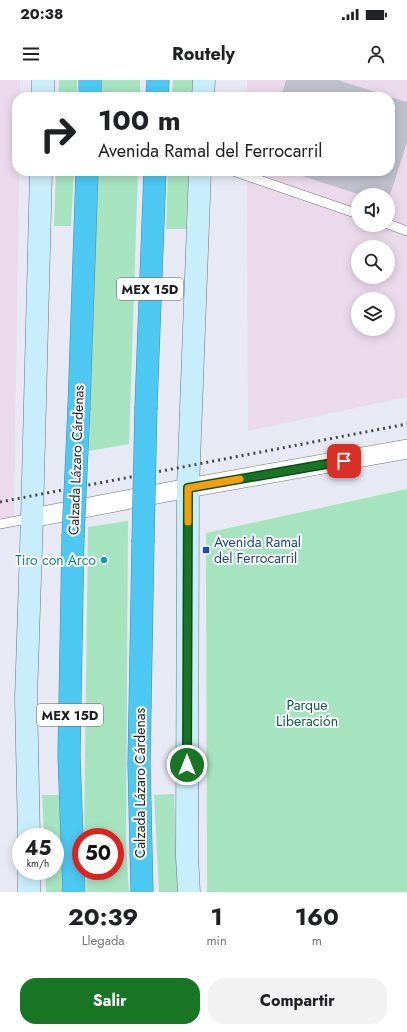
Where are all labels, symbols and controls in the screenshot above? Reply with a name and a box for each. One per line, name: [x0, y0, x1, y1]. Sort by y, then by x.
text: 20:38: [20, 3, 63, 25]
text: Routely: [172, 41, 235, 67]
icon: menu: [20, 43, 42, 65]
icon: person: [365, 43, 387, 65]
text: 100 m: [98, 100, 181, 141]
icon: right: [32, 108, 84, 160]
text: Avenida Ramal del Ferrocarril: [98, 138, 322, 164]
map controls: [351, 188, 395, 336]
button: sound: [351, 188, 395, 232]
button: search: [351, 240, 395, 284]
road number: MEX 15D: [117, 278, 183, 300]
button: layers: [351, 292, 395, 336]
street label: Calzada Lázaro Cárdenas: [63, 384, 89, 536]
pin: [327, 444, 361, 478]
icon: arrive: [333, 450, 355, 472]
place label: Avenida Ramal del Ferrocarril: [214, 532, 301, 568]
marker: Avenida Ramal del Ferrocarril: [201, 545, 211, 555]
place label: Tiro con Arco: [15, 550, 96, 570]
marker: Tiro con Arco: [99, 555, 109, 565]
park label: Parque Liberación: [276, 695, 338, 731]
road number: MEX 15D: [37, 704, 103, 726]
street label: Calzada Lázaro Cárdenas: [130, 707, 150, 858]
position arrow: [166, 744, 208, 786]
speed limit sign: 50: [72, 828, 124, 880]
text: 45: [25, 834, 51, 863]
text: km/h: [27, 856, 49, 871]
text: 20:39: [68, 899, 138, 934]
text: 1: [210, 899, 223, 934]
text: 160: [295, 899, 339, 934]
text: Llegada: [82, 931, 125, 950]
text: min: [206, 931, 227, 950]
text: m: [312, 931, 322, 950]
button: Salir: [20, 978, 200, 1024]
button: Compartir: [208, 978, 387, 1024]

